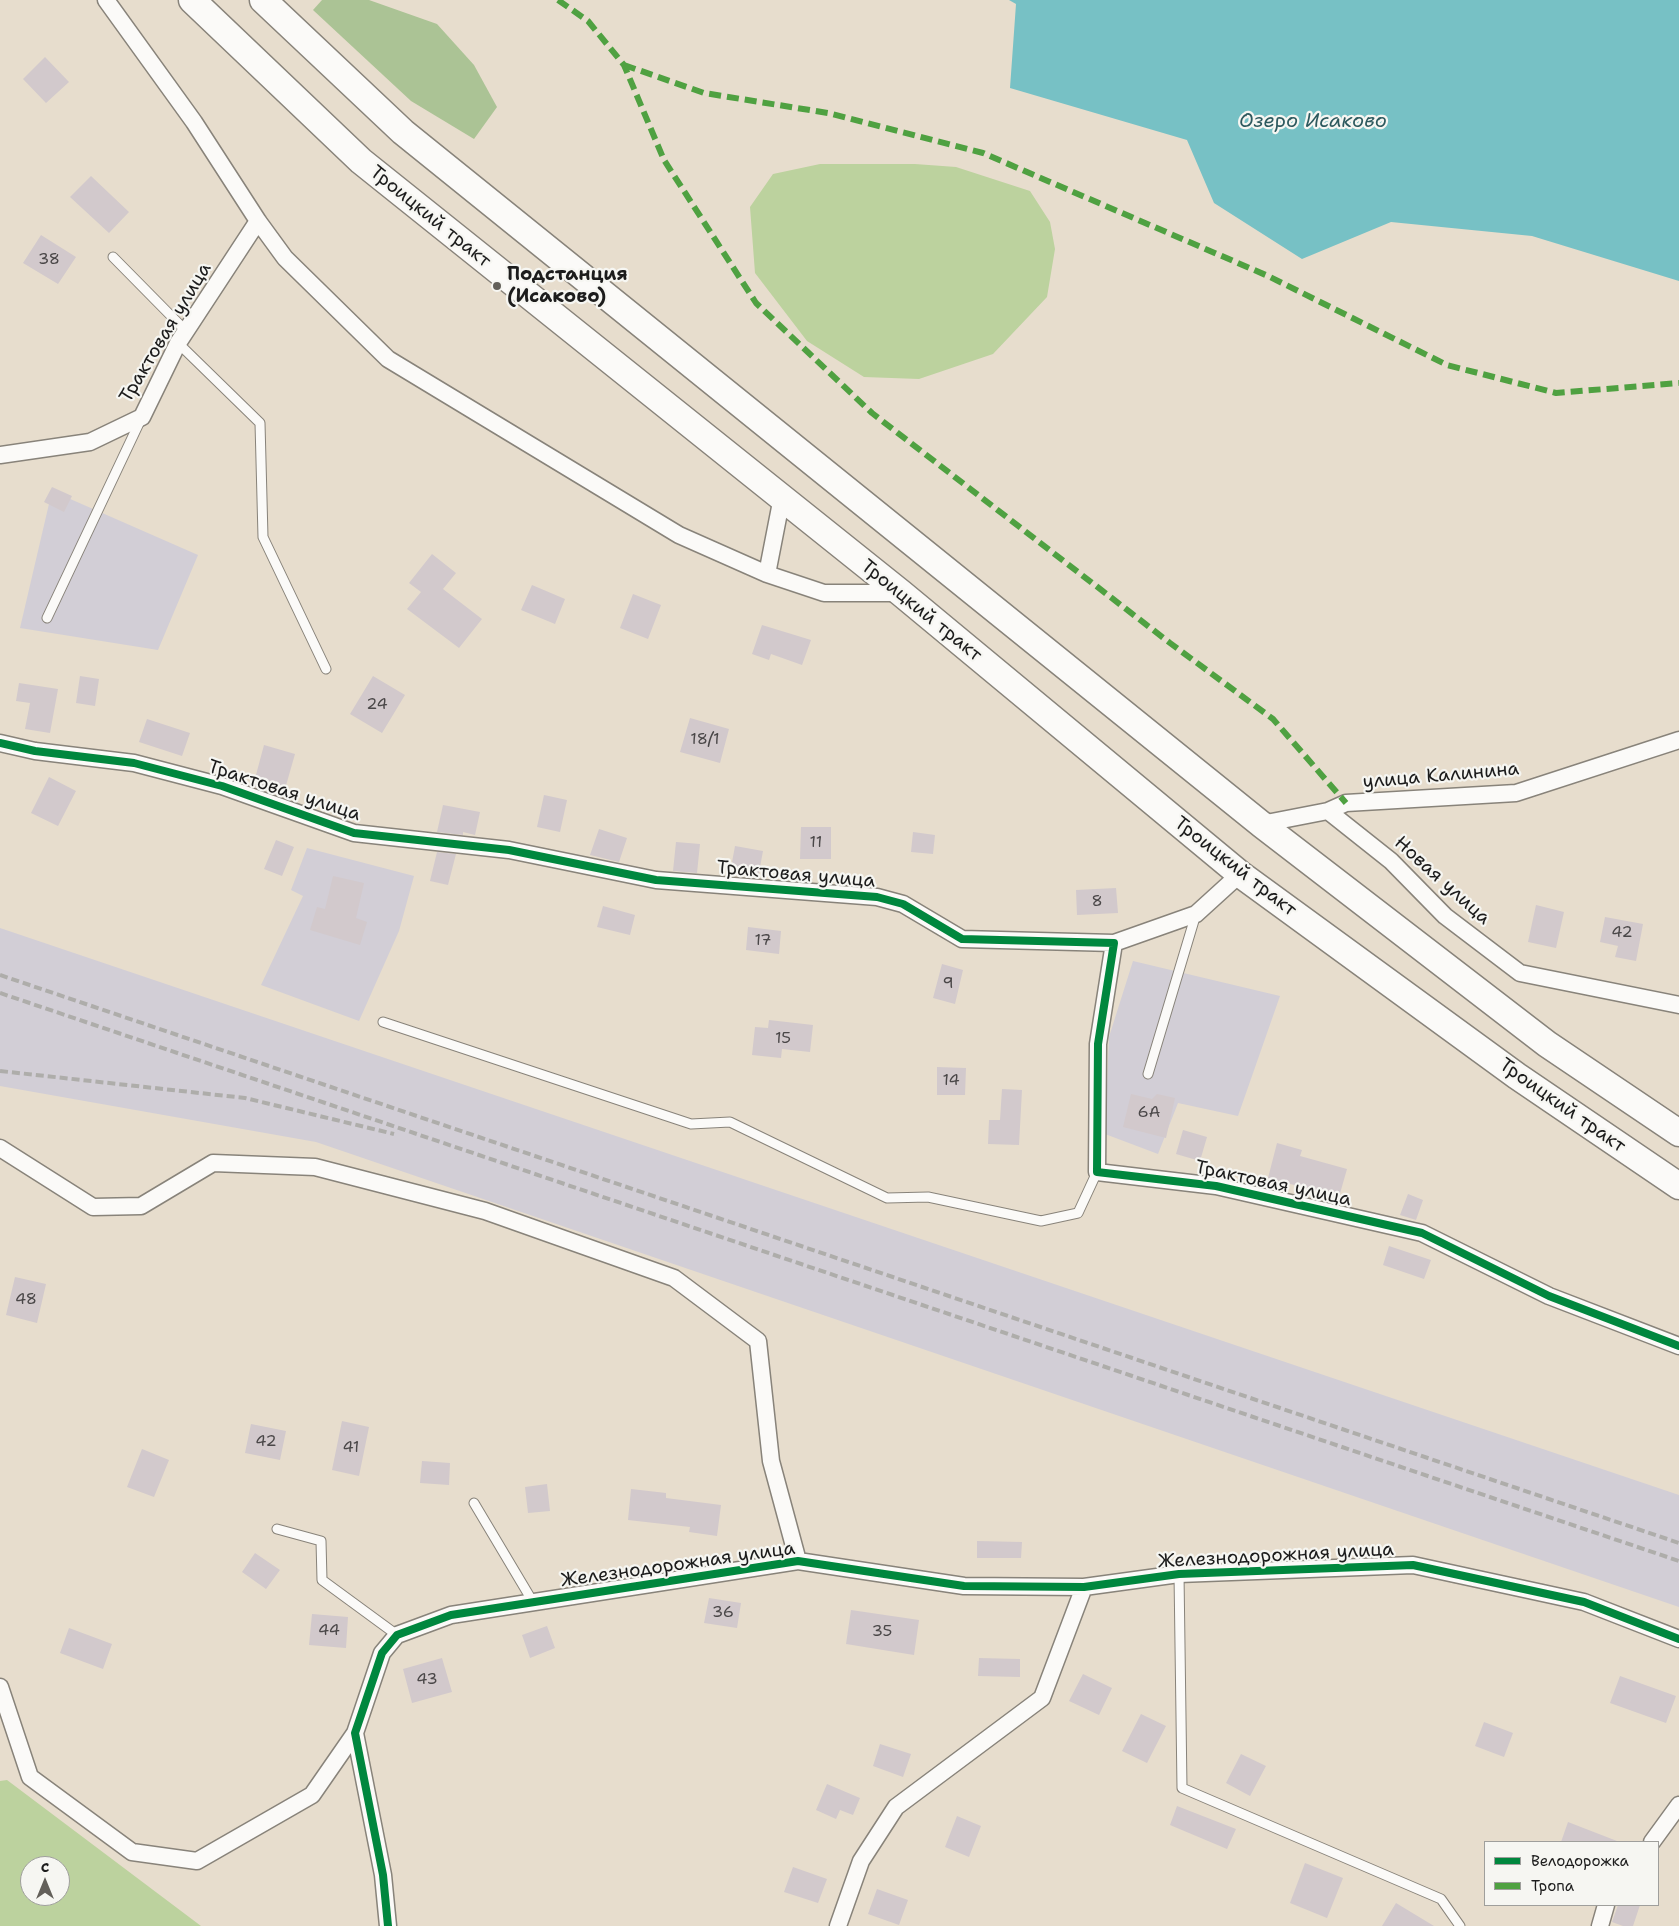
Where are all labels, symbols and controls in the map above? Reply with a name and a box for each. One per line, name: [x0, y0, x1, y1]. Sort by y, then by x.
water label: Озеро Исаково: [1239, 110, 1387, 134]
street label: Троицкий тракт: [365, 161, 495, 273]
house number: 38: [38, 250, 60, 270]
street label: Трактовая улица: [115, 259, 217, 407]
place label: Подстанция (Исаково): [507, 264, 628, 308]
marker: Подстанция (Исаково): [491, 280, 503, 292]
street label: Троицкий тракт: [856, 555, 986, 667]
house number: 24: [366, 695, 388, 715]
house number: 18/1: [690, 730, 720, 750]
street label: Трактовая улица: [205, 756, 363, 826]
street label: улица Калинина: [1362, 758, 1520, 794]
street label: Троицкий тракт: [1169, 812, 1301, 922]
street label: Новая улица: [1389, 832, 1495, 930]
house number: 11: [810, 833, 822, 853]
street label: Трактовая улица: [716, 857, 876, 893]
house number: 8: [1091, 892, 1103, 912]
house number: 42: [1611, 923, 1633, 943]
house number: 17: [754, 931, 772, 951]
house number: 9: [942, 974, 954, 994]
house number: 15: [775, 1029, 791, 1049]
street label: Троицкий тракт: [1494, 1054, 1630, 1158]
house number: 14: [942, 1071, 960, 1091]
house number: 6А: [1138, 1103, 1160, 1123]
street label: Трактовая улица: [1193, 1156, 1353, 1212]
house number: 48: [15, 1290, 37, 1310]
house number: 42: [255, 1432, 277, 1452]
house number: 41: [342, 1438, 360, 1458]
street label: Железнодорожная улица: [560, 1537, 796, 1593]
street label: Железнодорожная улица: [1158, 1538, 1394, 1574]
house number: 36: [712, 1603, 734, 1623]
house number: 44: [318, 1621, 340, 1641]
house number: 35: [872, 1622, 892, 1642]
house number: 43: [416, 1670, 438, 1690]
legend: [1484, 1841, 1659, 1906]
text: Велодорожка: [1531, 1851, 1629, 1871]
north arrow: [20, 1856, 70, 1906]
text: С: [41, 1858, 49, 1876]
text: Тропа: [1531, 1876, 1574, 1896]

